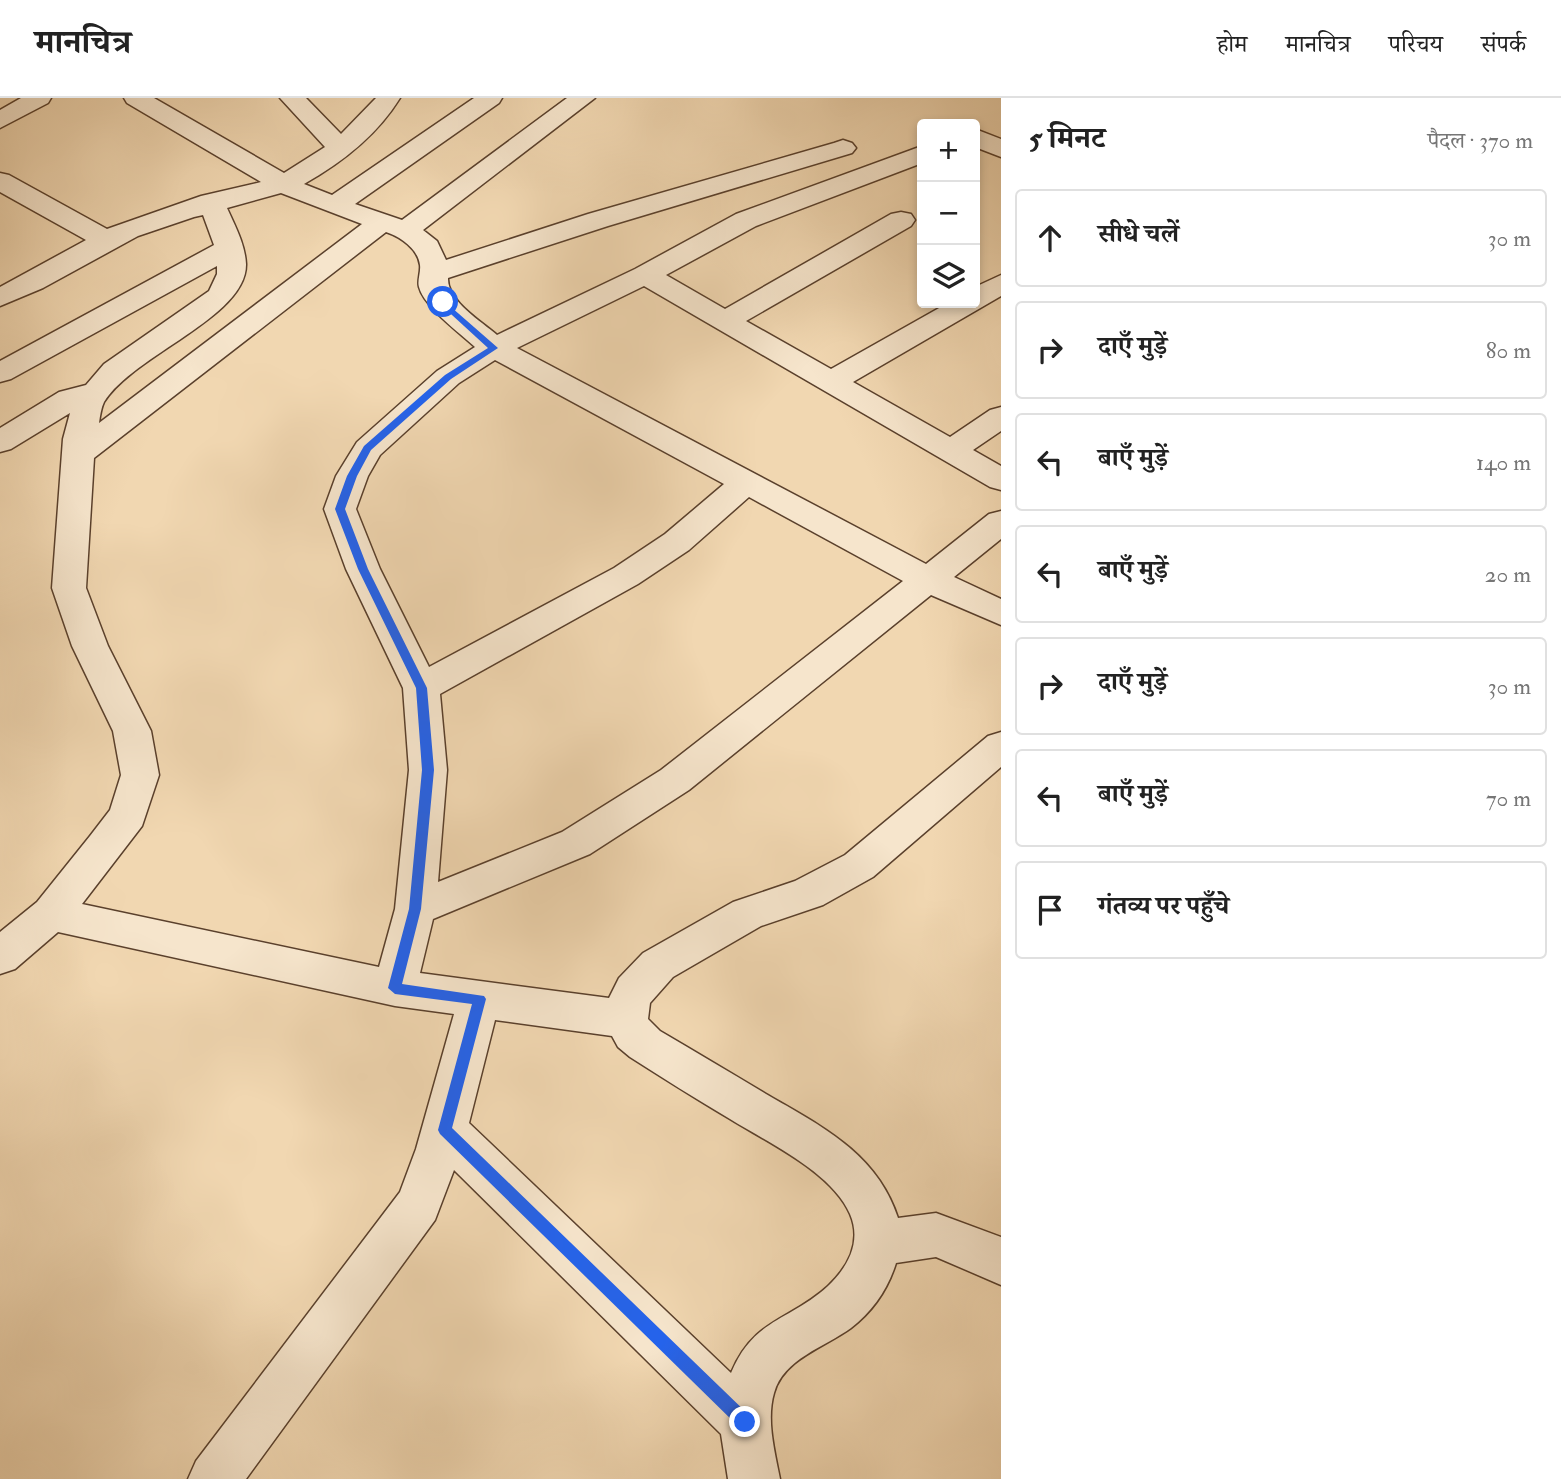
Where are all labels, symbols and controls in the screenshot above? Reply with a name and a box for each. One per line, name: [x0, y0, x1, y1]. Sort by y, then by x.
text: मानचित्र: [35, 22, 131, 63]
text: होम: [1217, 29, 1247, 60]
text: मानचित्र: [1285, 29, 1351, 60]
text: परिचय: [1389, 29, 1443, 60]
text: संपर्क: [1481, 29, 1526, 60]
map controls: [917, 119, 980, 308]
button: +: [917, 119, 980, 182]
text: 5 मिनट: [1029, 120, 1105, 157]
text: पैदल · 370 m: [1427, 126, 1533, 155]
button: −: [917, 182, 980, 245]
text: सीधे चलें: [1098, 218, 1179, 250]
icon: ahead: [1031, 219, 1069, 257]
text: 30 m: [1488, 224, 1531, 253]
button: layers: [917, 245, 980, 308]
route start: [427, 286, 458, 317]
text: दाएँ मुड़ें: [1098, 330, 1167, 362]
icon: right: [1031, 331, 1069, 369]
text: 80 m: [1486, 336, 1531, 365]
text: बाएँ मुड़ें: [1098, 442, 1168, 474]
icon: left: [1031, 443, 1069, 481]
text: 140 m: [1476, 448, 1531, 477]
text: बाएँ मुड़ें: [1098, 554, 1168, 586]
icon: left: [1031, 555, 1069, 593]
text: 20 m: [1485, 560, 1531, 589]
text: दाएँ मुड़ें: [1098, 666, 1167, 698]
icon: right: [1031, 667, 1069, 705]
text: 30 m: [1488, 672, 1531, 701]
text: बाएँ मुड़ें: [1098, 778, 1168, 810]
icon: left: [1031, 779, 1069, 817]
text: 70 m: [1486, 784, 1531, 813]
text: गंतव्य पर पहुँचे: [1098, 890, 1229, 922]
icon: arrive: [1031, 891, 1069, 929]
route end: [729, 1406, 760, 1437]

